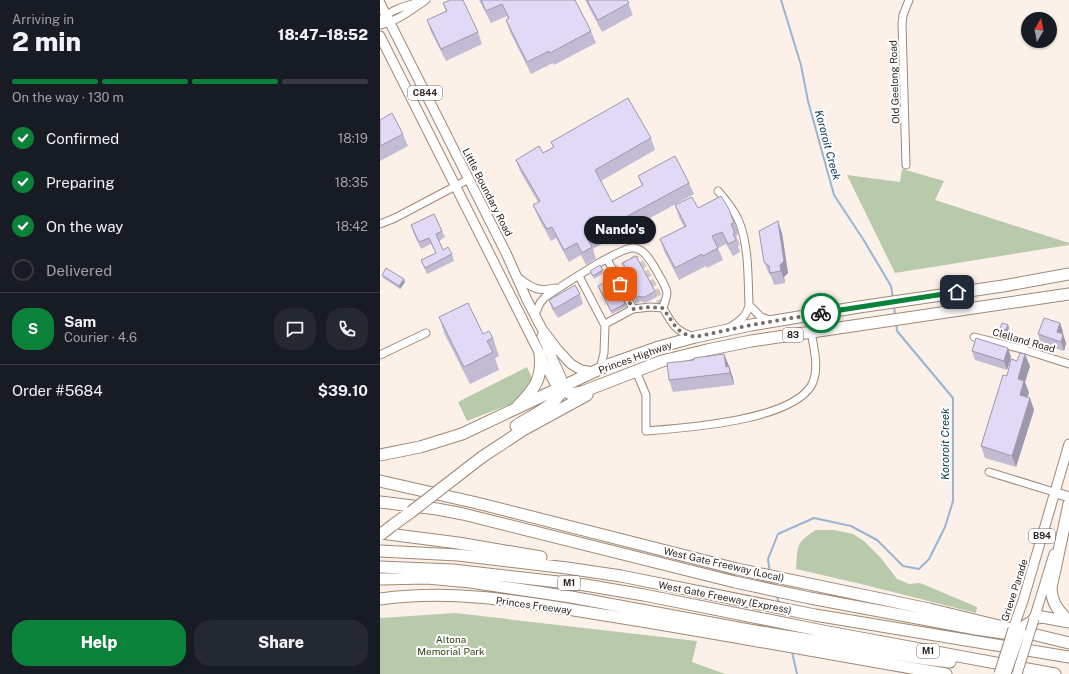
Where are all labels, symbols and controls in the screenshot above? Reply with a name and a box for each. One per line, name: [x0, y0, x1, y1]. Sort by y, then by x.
text: Arriving in: [12, 12, 74, 27]
north arrow: [1021, 12, 1057, 48]
map controls: [1021, 12, 1057, 48]
text: 2 min: [12, 26, 81, 57]
text: 18:47–18:52: [278, 26, 368, 43]
street label: Old Geelong Road: [887, 40, 901, 124]
road number: C844: [408, 86, 442, 100]
text: On the way · 130 m: [12, 90, 124, 105]
water label: Kororoit Creek: [813, 109, 843, 181]
icon: check: [12, 127, 34, 149]
text: Confirmed: [46, 130, 119, 147]
text: 18:19: [338, 131, 368, 146]
street label: Little Boundary Road: [461, 146, 515, 238]
icon: check: [12, 171, 34, 193]
text: Preparing: [46, 174, 115, 191]
text: 18:35: [335, 175, 368, 190]
icon: check: [12, 215, 34, 237]
callout: Nando's: [584, 216, 656, 244]
text: On the way: [46, 218, 123, 235]
text: 18:42: [336, 219, 368, 234]
text: Nando's: [595, 222, 645, 237]
text: Delivered: [46, 262, 112, 279]
pin: [603, 267, 637, 301]
icon: bag: [609, 273, 631, 295]
pin: [940, 275, 974, 309]
icon: home: [946, 281, 968, 303]
courier: [801, 293, 841, 333]
icon: bike: [810, 302, 832, 324]
button: chat: [274, 308, 316, 350]
button: phone: [326, 308, 368, 350]
text: Sam: [64, 313, 96, 330]
text: S: [28, 320, 38, 337]
street label: Clelland Road: [991, 325, 1057, 355]
road number: 83: [783, 328, 803, 342]
text: Courier · 4.6: [64, 330, 137, 345]
street label: Princes Highway: [597, 338, 674, 376]
text: Order #5684: [12, 382, 103, 399]
text: $39.10: [318, 382, 368, 399]
water label: Kororoit Creek: [939, 408, 951, 480]
road number: B94: [1029, 529, 1055, 543]
street label: West Gate Freeway (Local): [662, 544, 786, 584]
street label: Grieve Parade: [998, 557, 1030, 623]
road number: M1: [558, 576, 580, 590]
street label: West Gate Freeway (Express): [657, 578, 793, 616]
street label: Princes Freeway: [495, 594, 573, 616]
button: Help: [12, 620, 186, 666]
button: Share: [194, 620, 368, 666]
park label: Altona Memorial Park: [417, 633, 485, 657]
road number: M1: [917, 644, 939, 658]

